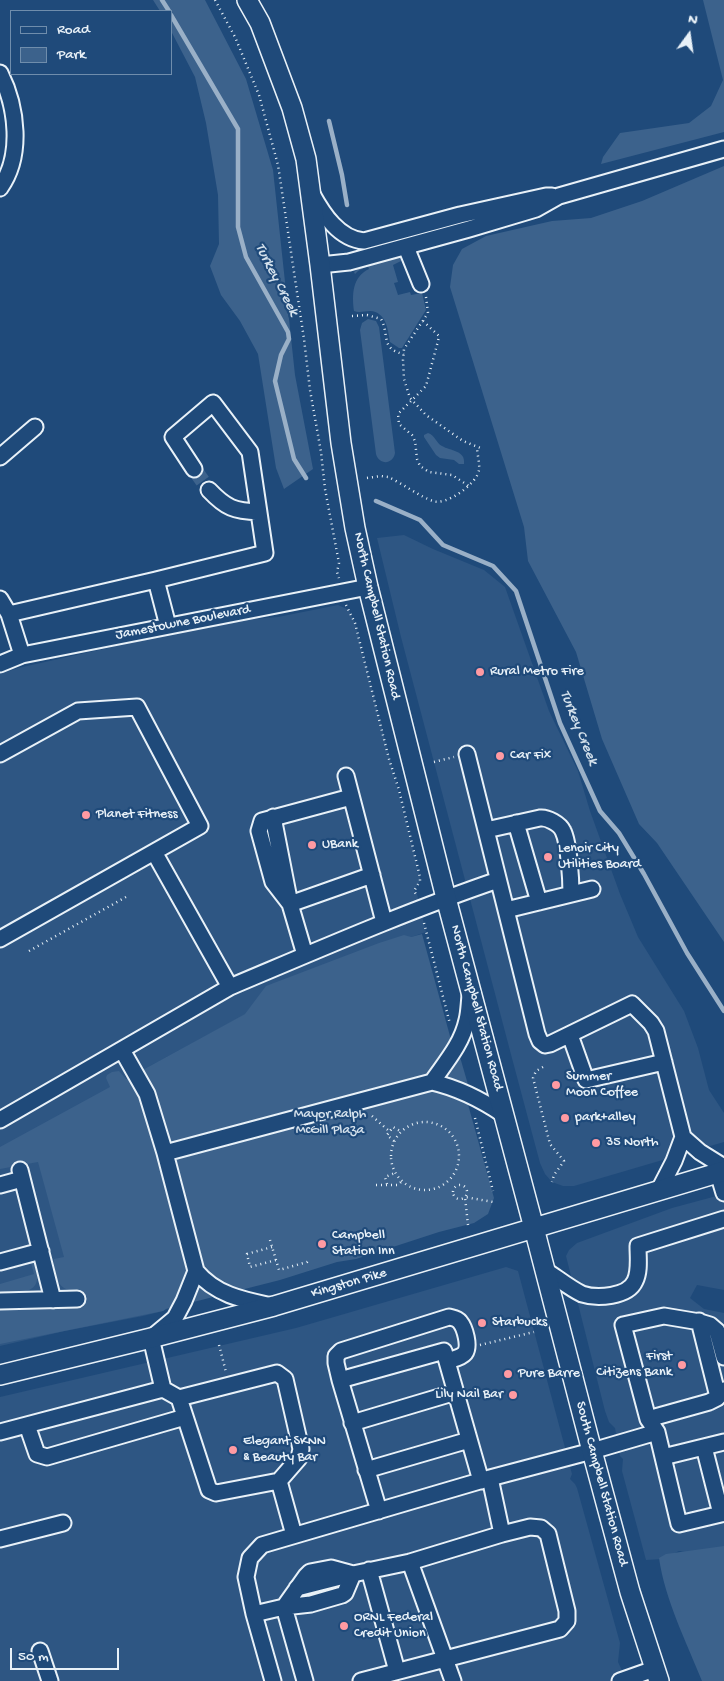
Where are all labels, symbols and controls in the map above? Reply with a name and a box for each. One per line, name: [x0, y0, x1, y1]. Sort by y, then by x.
legend: [10, 10, 172, 75]
north arrow: [664, 10, 714, 60]
text: N: [686, 11, 699, 29]
text: Road: [57, 21, 90, 39]
text: Park: [57, 46, 86, 64]
water label: Turkey Creek: [250, 241, 302, 319]
street label: North Campbell Station Road: [349, 531, 403, 701]
street label: Jamestowne Boulevard: [114, 602, 252, 644]
place label: Rural Metro Fire: [490, 664, 584, 680]
marker: Rural Metro Fire: [474, 666, 486, 678]
water label: Turkey Creek: [555, 688, 601, 768]
place label: Car Fix: [510, 748, 551, 764]
marker: Car Fix: [494, 750, 506, 762]
place label: Planet Fitness: [96, 807, 178, 823]
marker: Planet Fitness: [80, 809, 92, 821]
place label: UBank: [322, 837, 358, 853]
marker: UBank: [306, 839, 318, 851]
place label: Lenoir City Utilities Board: [558, 841, 641, 874]
marker: Lenoir City Utilities Board: [542, 851, 554, 863]
street label: North Campbell Station Road: [446, 923, 506, 1093]
place label: Summer Moon Coffee: [566, 1069, 638, 1102]
marker: Summer Moon Coffee: [550, 1079, 562, 1091]
park label: Mayor Ralph McGill Plaza: [294, 1107, 366, 1140]
place label: park+alley: [575, 1110, 636, 1126]
marker: park+alley: [559, 1112, 571, 1124]
place label: 35 North: [606, 1135, 659, 1151]
marker: 35 North: [590, 1137, 602, 1149]
place label: Campbell Station Inn: [332, 1228, 395, 1260]
marker: Campbell Station Inn: [316, 1238, 328, 1250]
street label: Kingston Pike: [309, 1265, 389, 1303]
place label: Starbucks: [492, 1315, 547, 1331]
marker: Starbucks: [476, 1317, 488, 1329]
place label: First Citizens Bank: [596, 1349, 672, 1381]
marker: First Citizens Bank: [676, 1359, 688, 1371]
place label: Pure Barre: [518, 1366, 580, 1382]
marker: Pure Barre: [502, 1368, 514, 1380]
place label: Lily Nail Bar: [435, 1387, 503, 1403]
marker: Lily Nail Bar: [507, 1389, 519, 1401]
street label: South Campbell Station Road: [571, 1400, 631, 1568]
place label: Elegant SKNN & Beauty Bar: [243, 1434, 326, 1466]
marker: Elegant SKNN & Beauty Bar: [227, 1444, 239, 1456]
place label: ORNL Federal Credit Union: [354, 1610, 433, 1642]
marker: ORNL Federal Credit Union: [338, 1620, 350, 1632]
scale bar: [12, 1638, 121, 1670]
text: 50 m: [18, 1648, 49, 1666]

